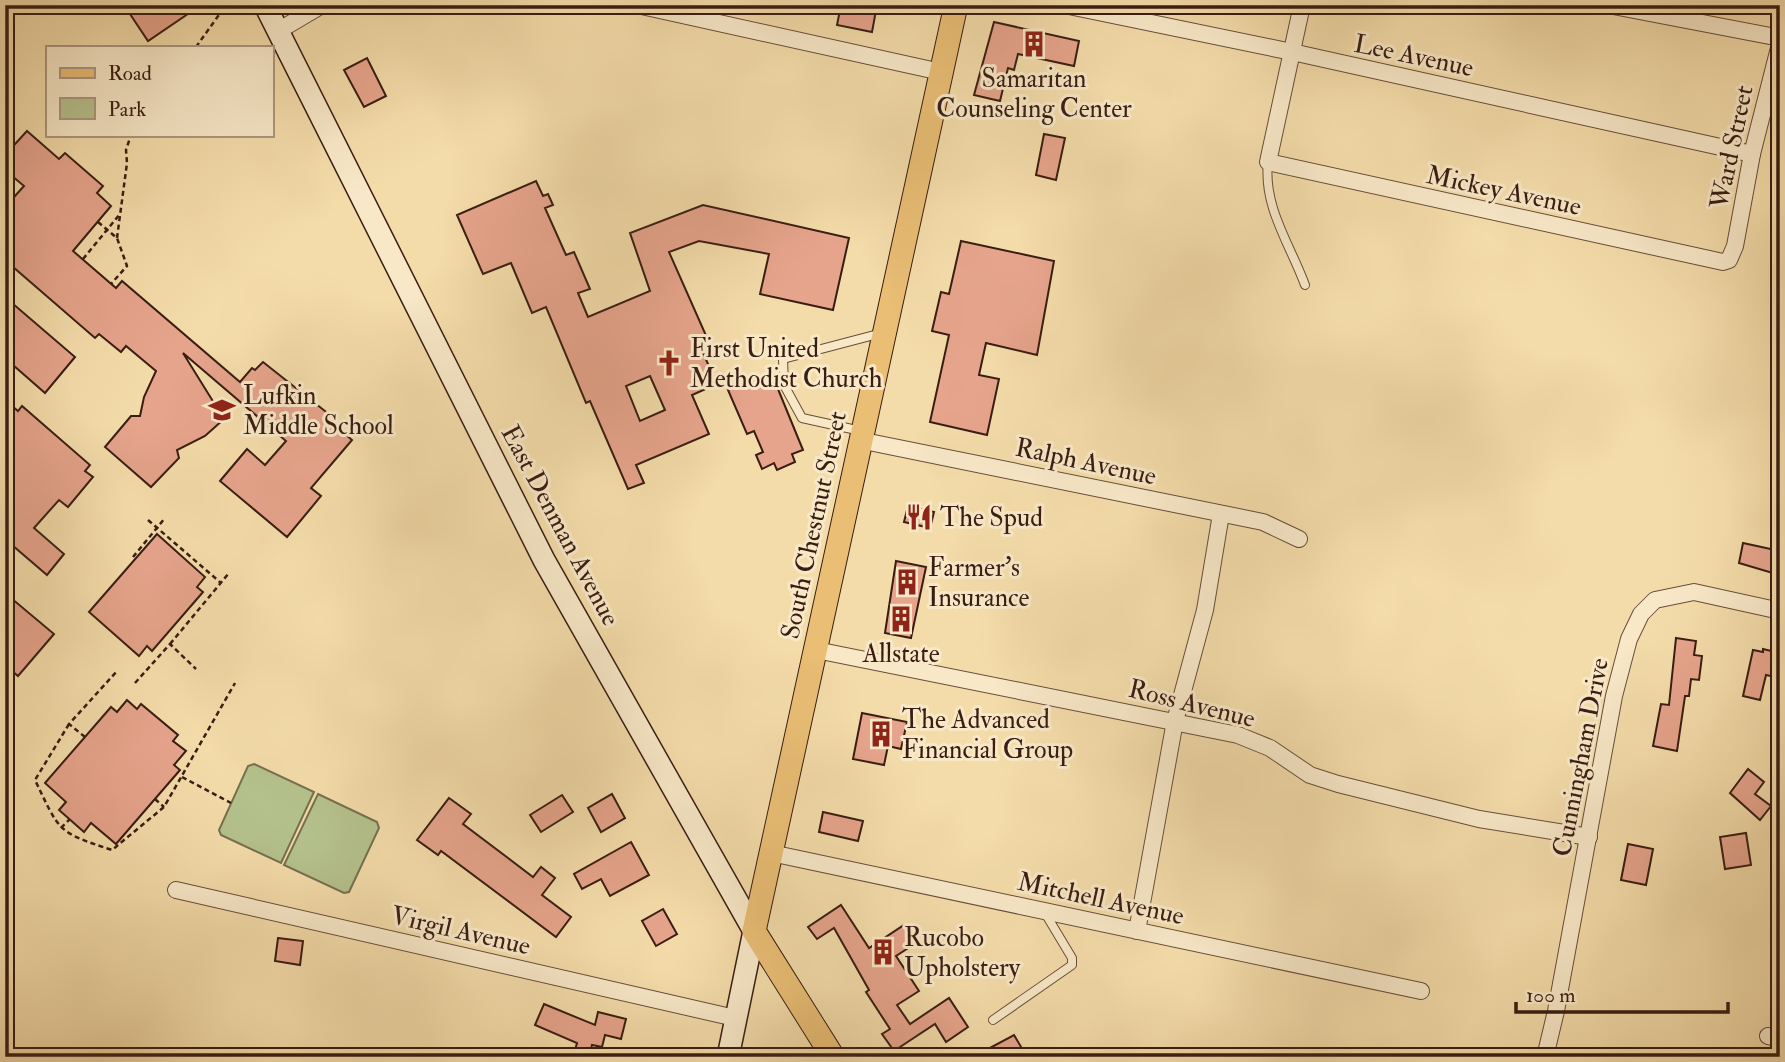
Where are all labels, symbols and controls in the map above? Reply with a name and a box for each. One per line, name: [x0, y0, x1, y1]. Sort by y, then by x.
street label: Lee Avenue: [1351, 28, 1477, 84]
building icon: Samaritan Counseling Center: [1019, 29, 1049, 59]
legend: [46, 46, 273, 136]
text: Road: [108, 60, 153, 87]
place label: Samaritan Counseling Center: [936, 63, 1132, 125]
street label: Ward Street: [1703, 83, 1761, 213]
text: Park: [108, 96, 146, 123]
street label: Mickey Avenue: [1423, 159, 1584, 223]
place label: First United Methodist Church: [690, 333, 883, 395]
church icon: First United Methodist Church: [654, 348, 684, 378]
place label: Lufkin Middle School: [243, 380, 394, 442]
school or university icon: Lufkin Middle School: [207, 395, 237, 425]
street label: South Chestnut Street: [774, 408, 854, 642]
street label: East Denman Avenue: [494, 420, 627, 631]
street label: Ralph Avenue: [1012, 431, 1159, 494]
restaurant icon: The Spud: [904, 502, 934, 532]
place label: The Spud: [940, 502, 1043, 535]
place label: Farmer's Insurance: [928, 552, 1029, 614]
building icon: Farmer's Insurance: [892, 567, 922, 597]
building icon: Allstate: [886, 604, 916, 634]
place label: Allstate: [861, 638, 940, 670]
street label: Cunningham Drive: [1546, 655, 1616, 859]
street label: Ross Avenue: [1125, 673, 1259, 735]
place label: The Advanced Financial Group: [902, 704, 1073, 767]
building icon: The Advanced Financial Group: [866, 719, 896, 749]
street label: Mitchell Avenue: [1015, 866, 1187, 932]
street label: Virgil Avenue: [388, 899, 534, 963]
place label: Rucobo Upholstery: [904, 922, 1021, 985]
building icon: Rucobo Upholstery: [868, 937, 898, 967]
scale bar: [1516, 971, 1727, 1015]
text: 100 m: [1526, 982, 1576, 1009]

